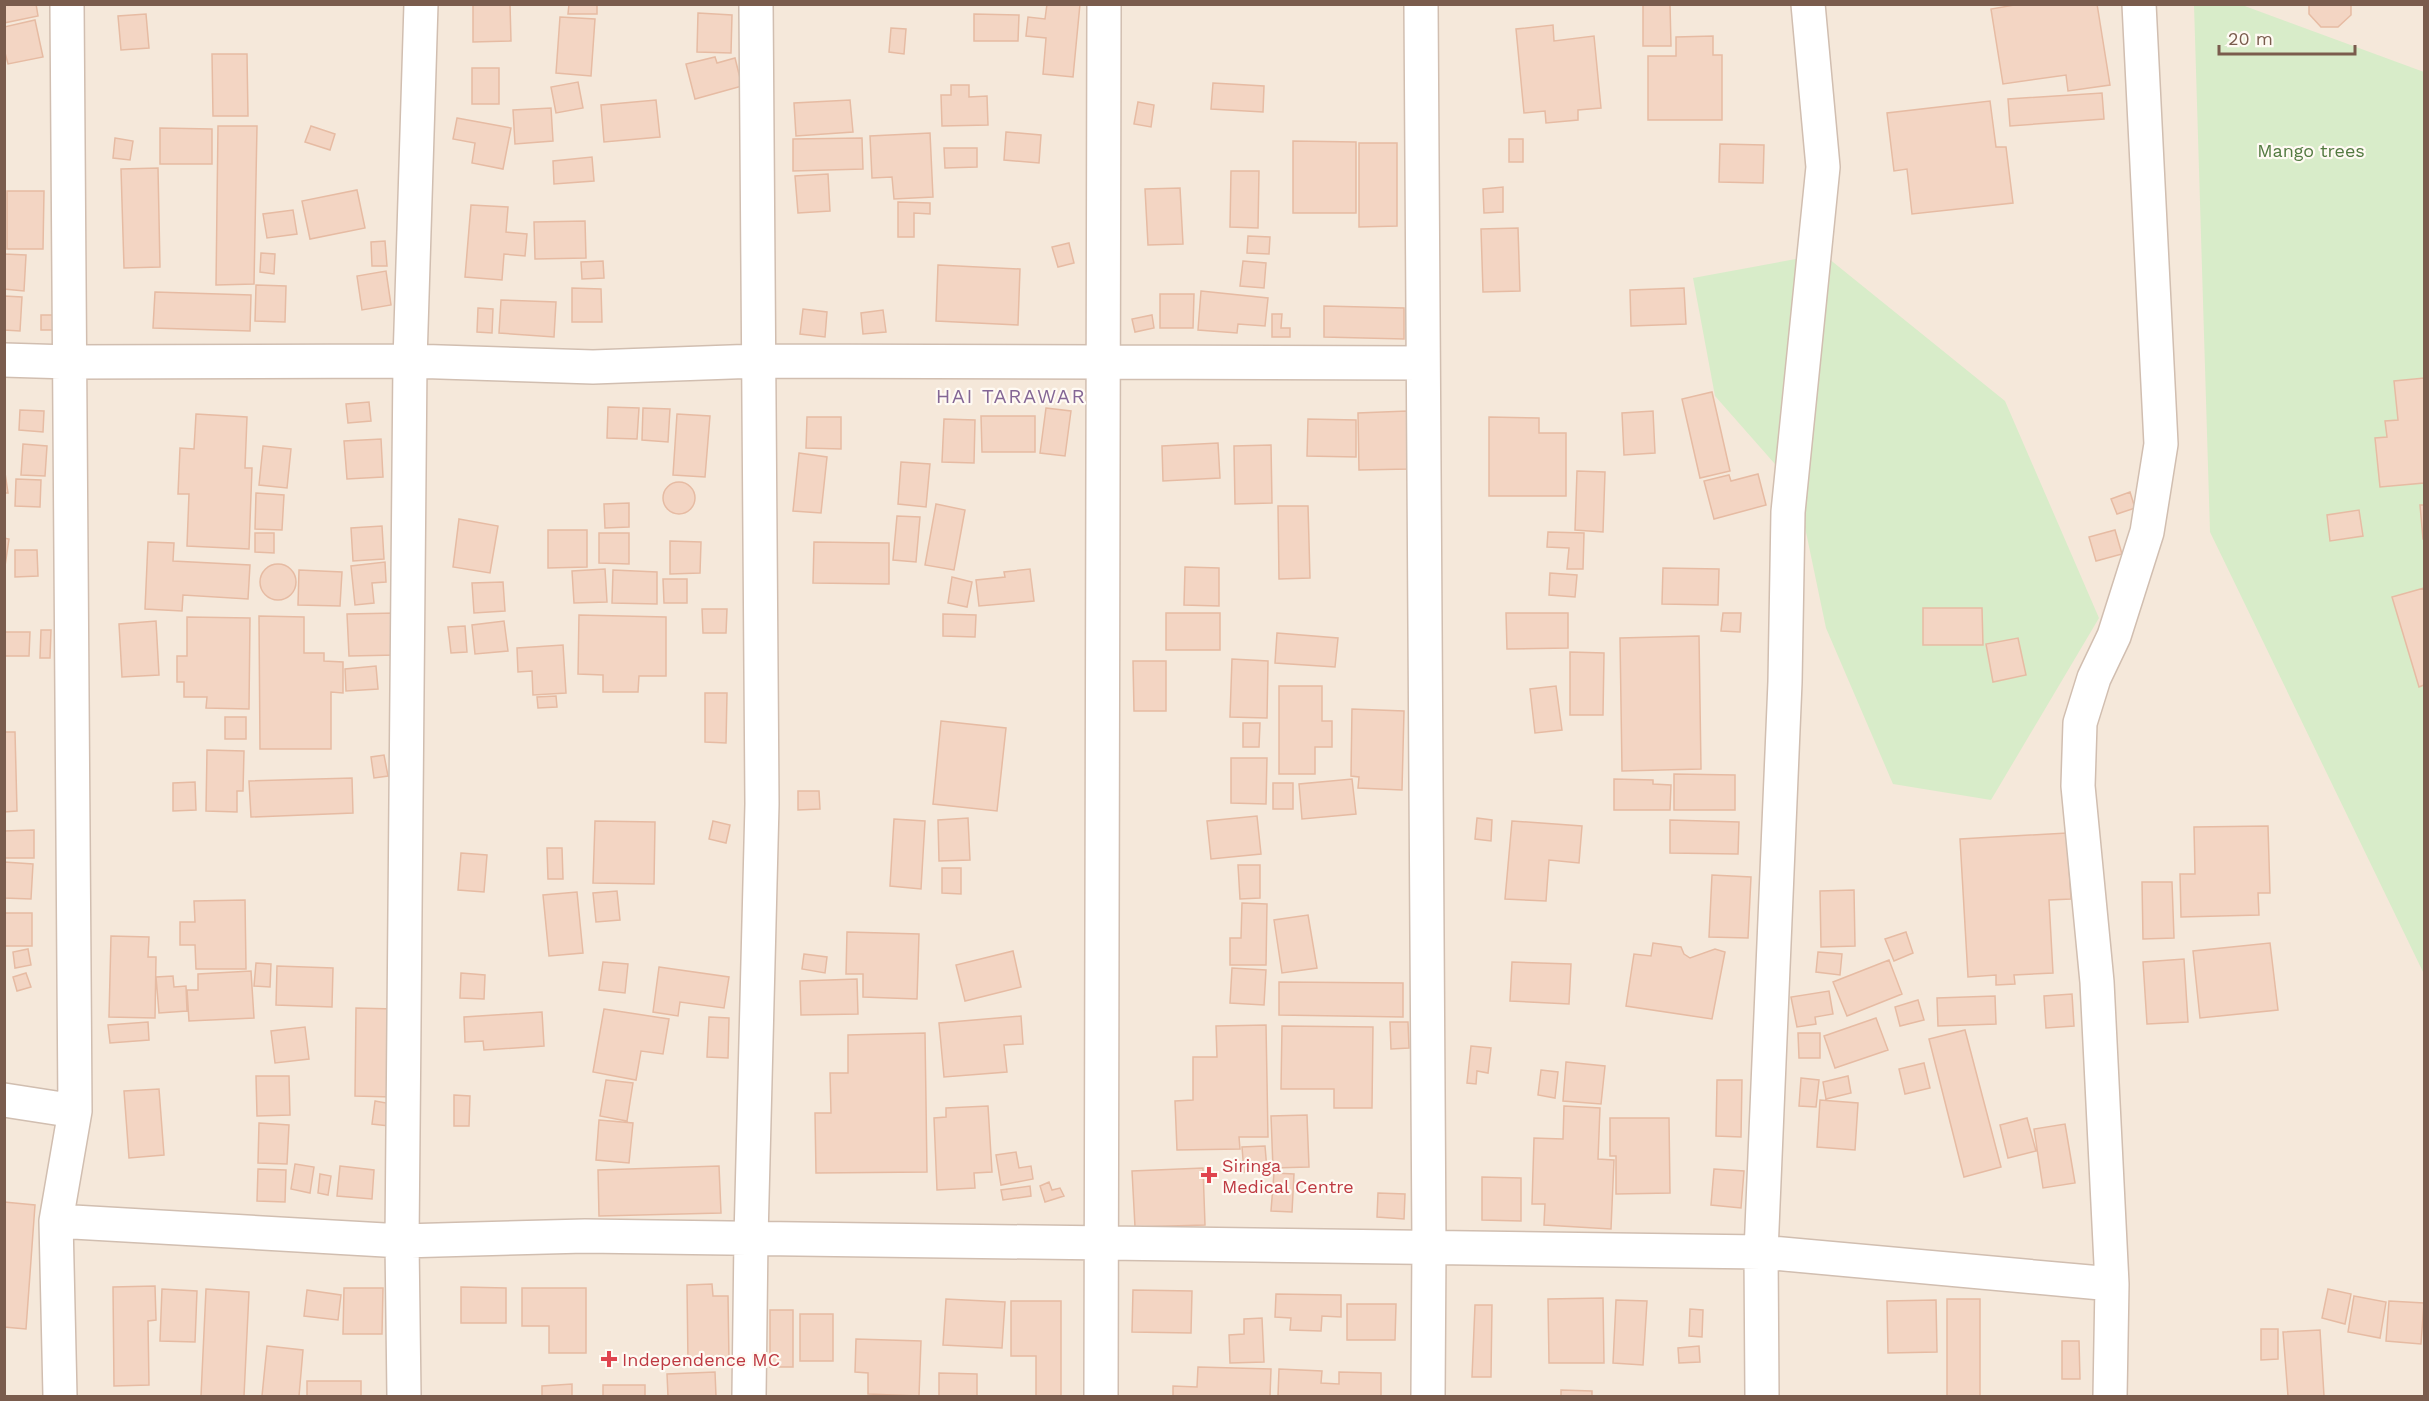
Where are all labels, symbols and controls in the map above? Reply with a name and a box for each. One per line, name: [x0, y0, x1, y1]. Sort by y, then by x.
scale bar: [2219, 18, 2356, 56]
text: 20 m: [2228, 28, 2273, 49]
park label: Mango trees: [2257, 140, 2365, 161]
district label: HAI TARAWAR: [936, 384, 1086, 408]
place label: Siringa Medical Centre: [1222, 1155, 1354, 1197]
marker: Siringa Medical Centre: [1200, 1166, 1218, 1184]
place label: Independence MC: [622, 1349, 780, 1370]
marker: Independence MC: [600, 1350, 618, 1368]

